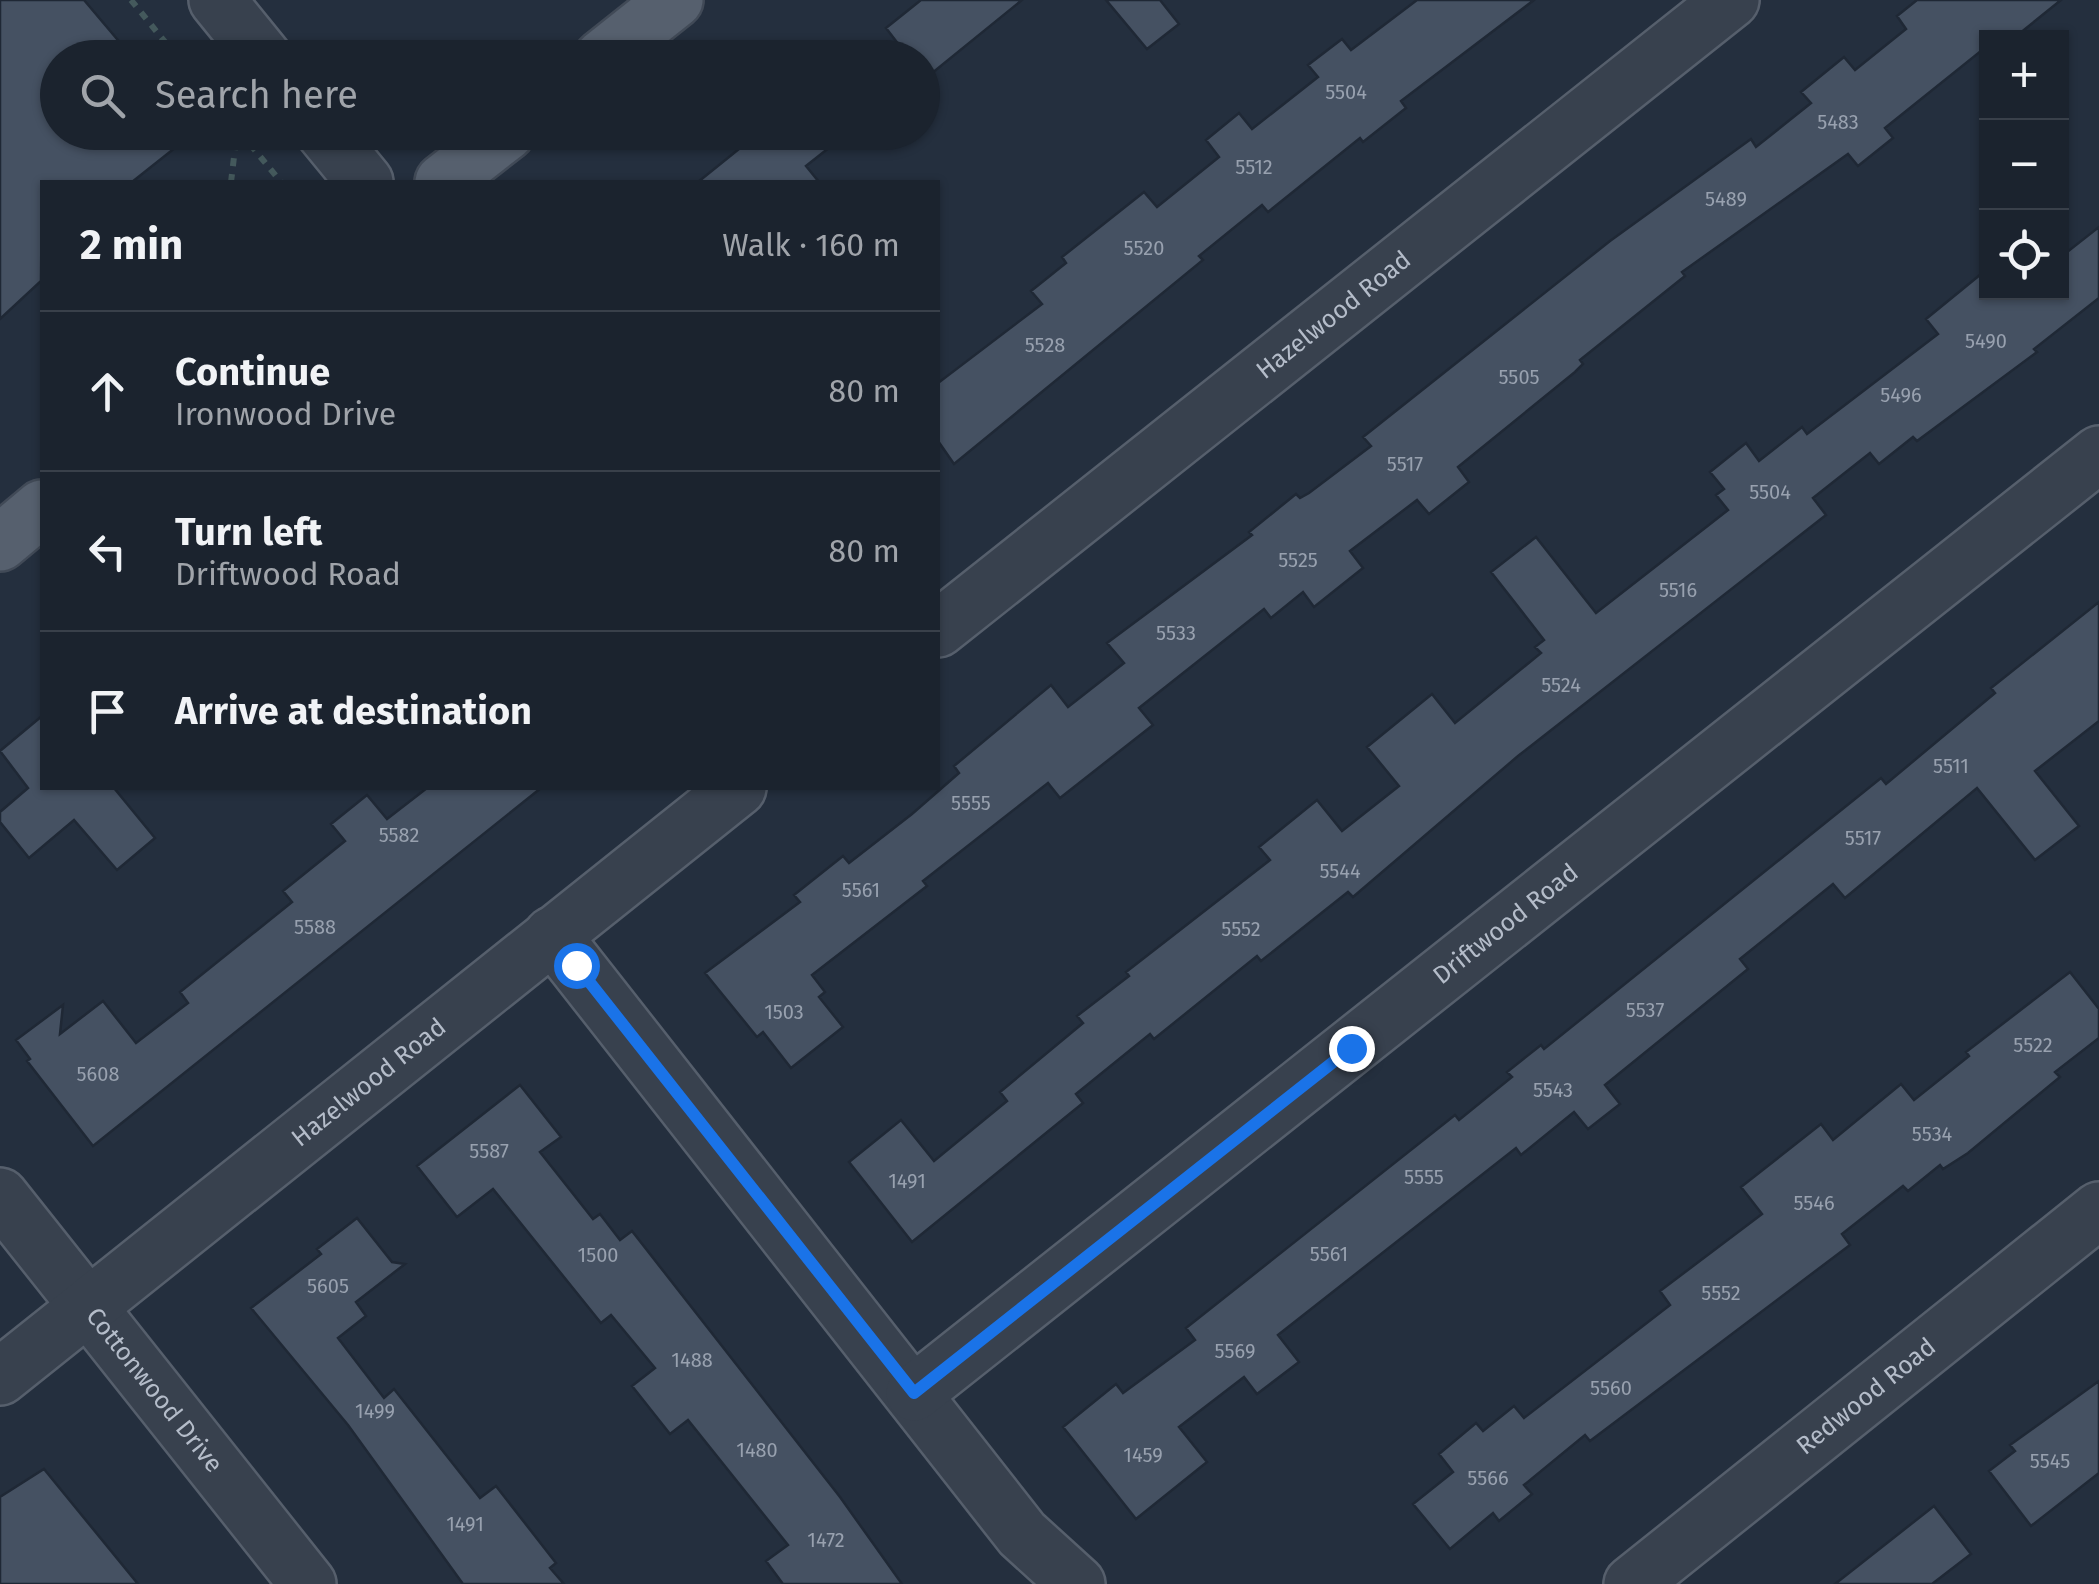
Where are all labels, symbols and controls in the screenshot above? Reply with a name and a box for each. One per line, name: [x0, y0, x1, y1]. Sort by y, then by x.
map controls: [1979, 30, 2069, 300]
button: +: [1979, 30, 2069, 120]
search box: [40, 40, 940, 150]
icon: search: [75, 68, 130, 123]
text: Search here: [155, 72, 358, 118]
house number: 5504: [1325, 80, 1367, 104]
house number: 5483: [1817, 110, 1859, 134]
button: −: [1979, 120, 2069, 210]
house number: 5512: [1235, 155, 1273, 179]
house number: 5489: [1705, 187, 1747, 211]
button: locate: [1979, 210, 2069, 300]
text: 2 min: [80, 220, 183, 270]
text: Walk · 160 m: [722, 226, 900, 264]
house number: 5520: [1124, 236, 1164, 260]
street label: Hazelwood Road: [1250, 245, 1417, 386]
house number: 5490: [1965, 329, 2007, 353]
house number: 5528: [1025, 333, 1065, 357]
text: Continue: [175, 349, 330, 395]
icon: ahead: [80, 364, 135, 419]
house number: 5505: [1498, 365, 1540, 389]
text: 80 m: [829, 372, 900, 410]
house number: 5496: [1880, 383, 1922, 407]
text: Ironwood Drive: [175, 395, 396, 433]
house number: 5517: [1387, 452, 1423, 476]
house number: 5504: [1749, 480, 1791, 504]
text: Turn left: [175, 509, 322, 555]
icon: left: [80, 524, 135, 579]
text: 80 m: [829, 532, 900, 570]
house number: 5525: [1278, 548, 1318, 572]
text: Driftwood Road: [175, 555, 401, 593]
house number: 5516: [1659, 578, 1697, 602]
house number: 5533: [1156, 621, 1196, 645]
house number: 5524: [1541, 673, 1581, 697]
icon: arrive: [80, 684, 135, 739]
text: Arrive at destination: [175, 688, 532, 734]
house number: 5511: [1933, 754, 1969, 778]
house number: 5555: [951, 791, 991, 815]
house number: 5582: [379, 823, 419, 847]
house number: 5517: [1845, 826, 1881, 850]
street label: Driftwood Road: [1427, 857, 1584, 991]
house number: 5544: [1319, 859, 1361, 883]
house number: 5561: [842, 878, 880, 902]
house number: 5588: [294, 915, 336, 939]
house number: 5552: [1221, 917, 1261, 941]
route start: [554, 943, 600, 989]
house number: 5537: [1626, 998, 1664, 1022]
house number: 1503: [764, 1000, 804, 1024]
street label: Hazelwood Road: [286, 1012, 452, 1153]
route end: [1329, 1026, 1375, 1072]
house number: 5522: [2013, 1033, 2053, 1057]
house number: 5608: [77, 1062, 119, 1086]
house number: 5543: [1533, 1078, 1573, 1102]
house number: 5534: [1912, 1122, 1953, 1146]
house number: 5587: [469, 1139, 509, 1163]
house number: 5555: [1404, 1165, 1444, 1189]
house number: 1491: [888, 1169, 926, 1193]
house number: 5546: [1793, 1191, 1835, 1215]
house number: 5561: [1310, 1242, 1348, 1266]
house number: 1500: [578, 1243, 619, 1267]
house number: 5605: [307, 1274, 349, 1298]
house number: 5552: [1701, 1281, 1741, 1305]
street label: Cottonwood Drive: [79, 1302, 229, 1479]
street label: Redwood Road: [1791, 1332, 1942, 1461]
house number: 5569: [1215, 1339, 1255, 1363]
house number: 1488: [671, 1348, 713, 1372]
house number: 5560: [1590, 1376, 1632, 1400]
house number: 1499: [355, 1399, 395, 1423]
house number: 1480: [736, 1438, 778, 1462]
house number: 1459: [1123, 1443, 1163, 1467]
house number: 5545: [2030, 1449, 2070, 1473]
house number: 5566: [1467, 1466, 1509, 1490]
house number: 1491: [446, 1512, 484, 1536]
house number: 1472: [807, 1528, 845, 1552]

